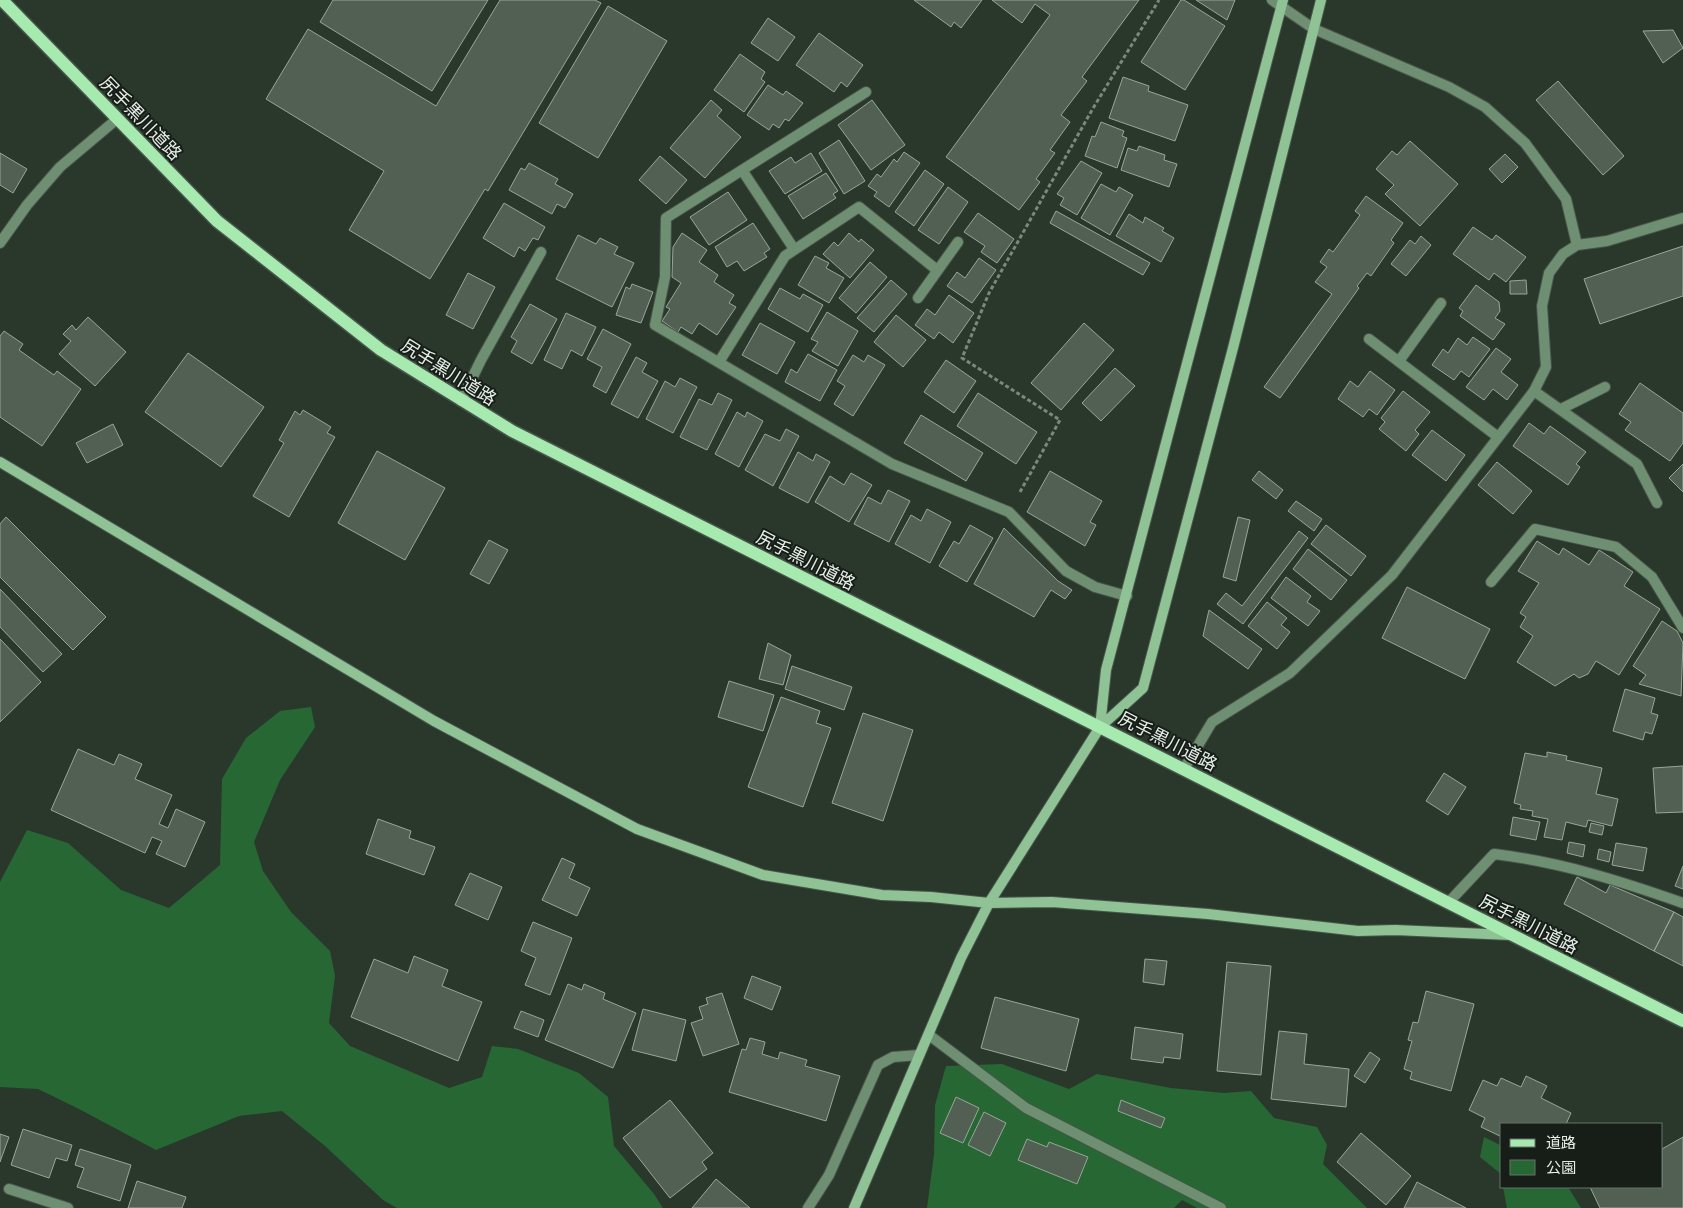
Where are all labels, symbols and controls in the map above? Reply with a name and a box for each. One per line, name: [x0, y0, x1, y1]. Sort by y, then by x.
street label: 尻手黒川道路: [96, 72, 186, 164]
street label: 尻手黒川道路: [398, 334, 500, 410]
street label: 尻手黒川道路: [753, 526, 859, 594]
street label: 尻手黒川道路: [1115, 707, 1221, 775]
street label: 尻手黒川道路: [1476, 890, 1582, 958]
legend: [1500, 1123, 1663, 1188]
text: 道路: [1546, 1134, 1576, 1152]
text: 公園: [1546, 1159, 1576, 1177]

